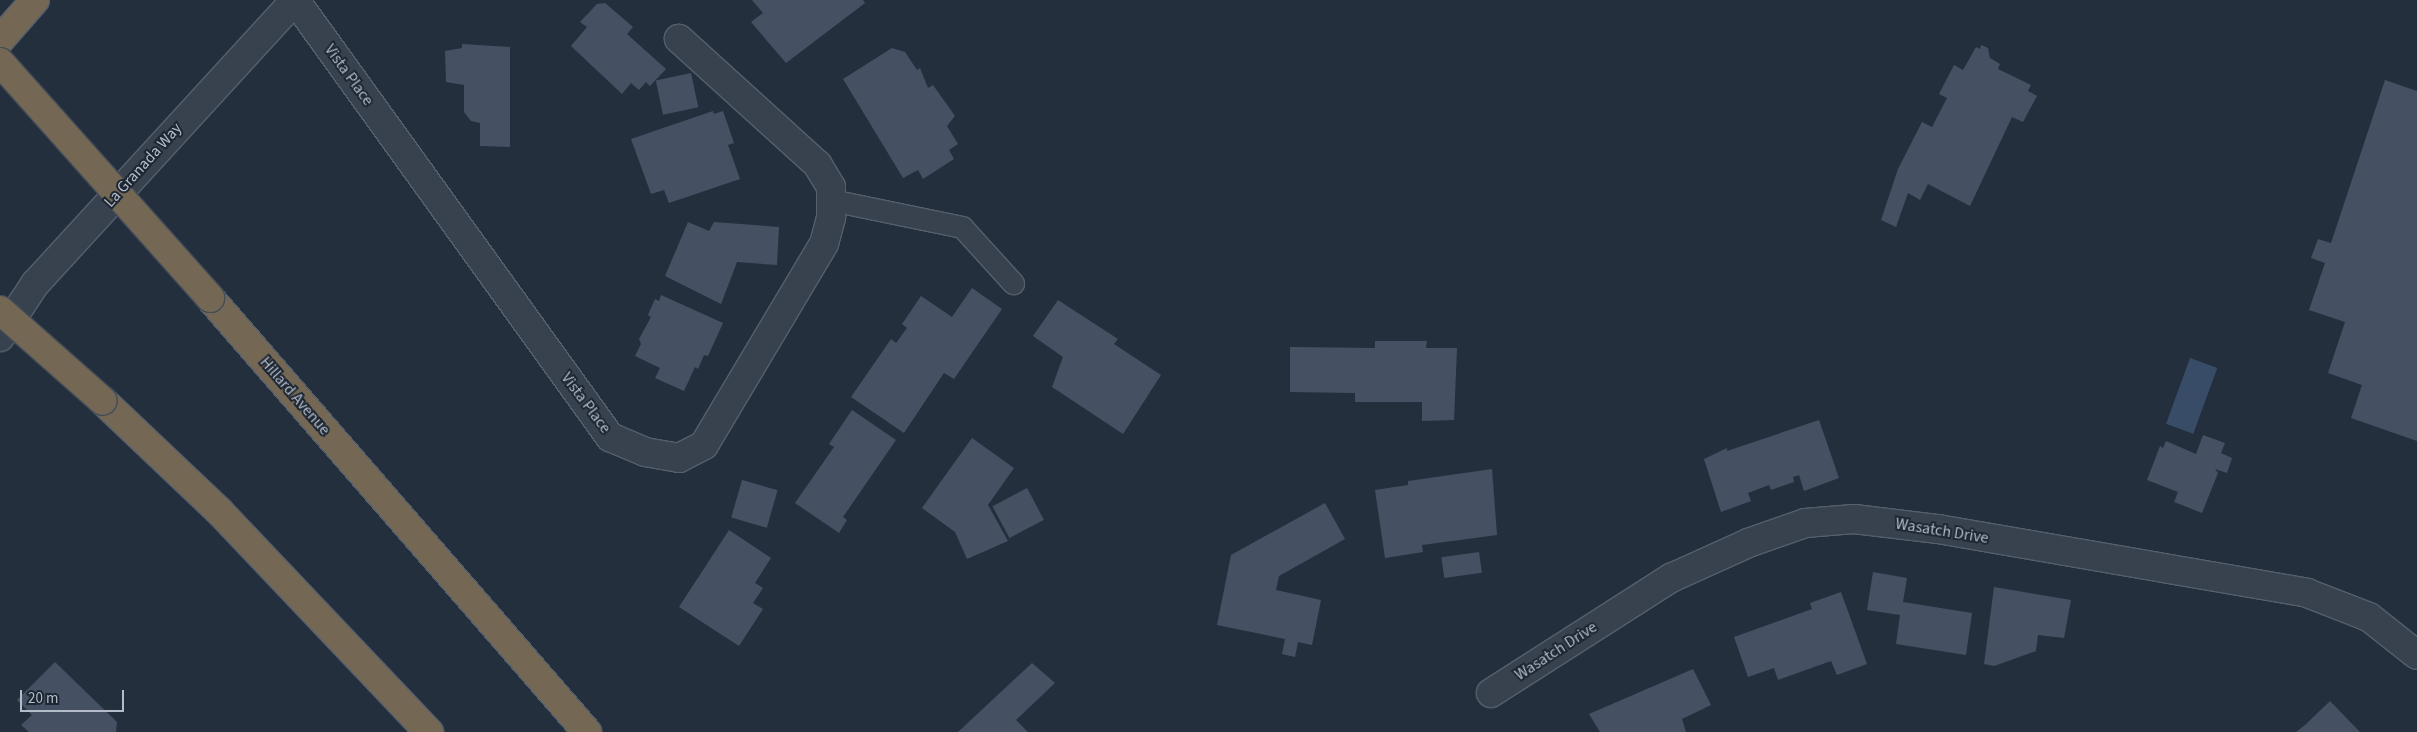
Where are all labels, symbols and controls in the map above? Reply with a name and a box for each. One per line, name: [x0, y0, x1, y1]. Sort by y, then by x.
street label: Vista Place: [320, 41, 378, 109]
street label: La Granada Way: [100, 119, 186, 211]
street label: Hillard Avenue: [256, 353, 334, 439]
street label: Vista Place: [557, 369, 615, 437]
street label: Wasatch Drive: [1894, 514, 1990, 548]
street label: Wasatch Drive: [1511, 617, 1601, 685]
scale bar: [22, 680, 126, 712]
text: 20 m: [28, 688, 58, 709]

